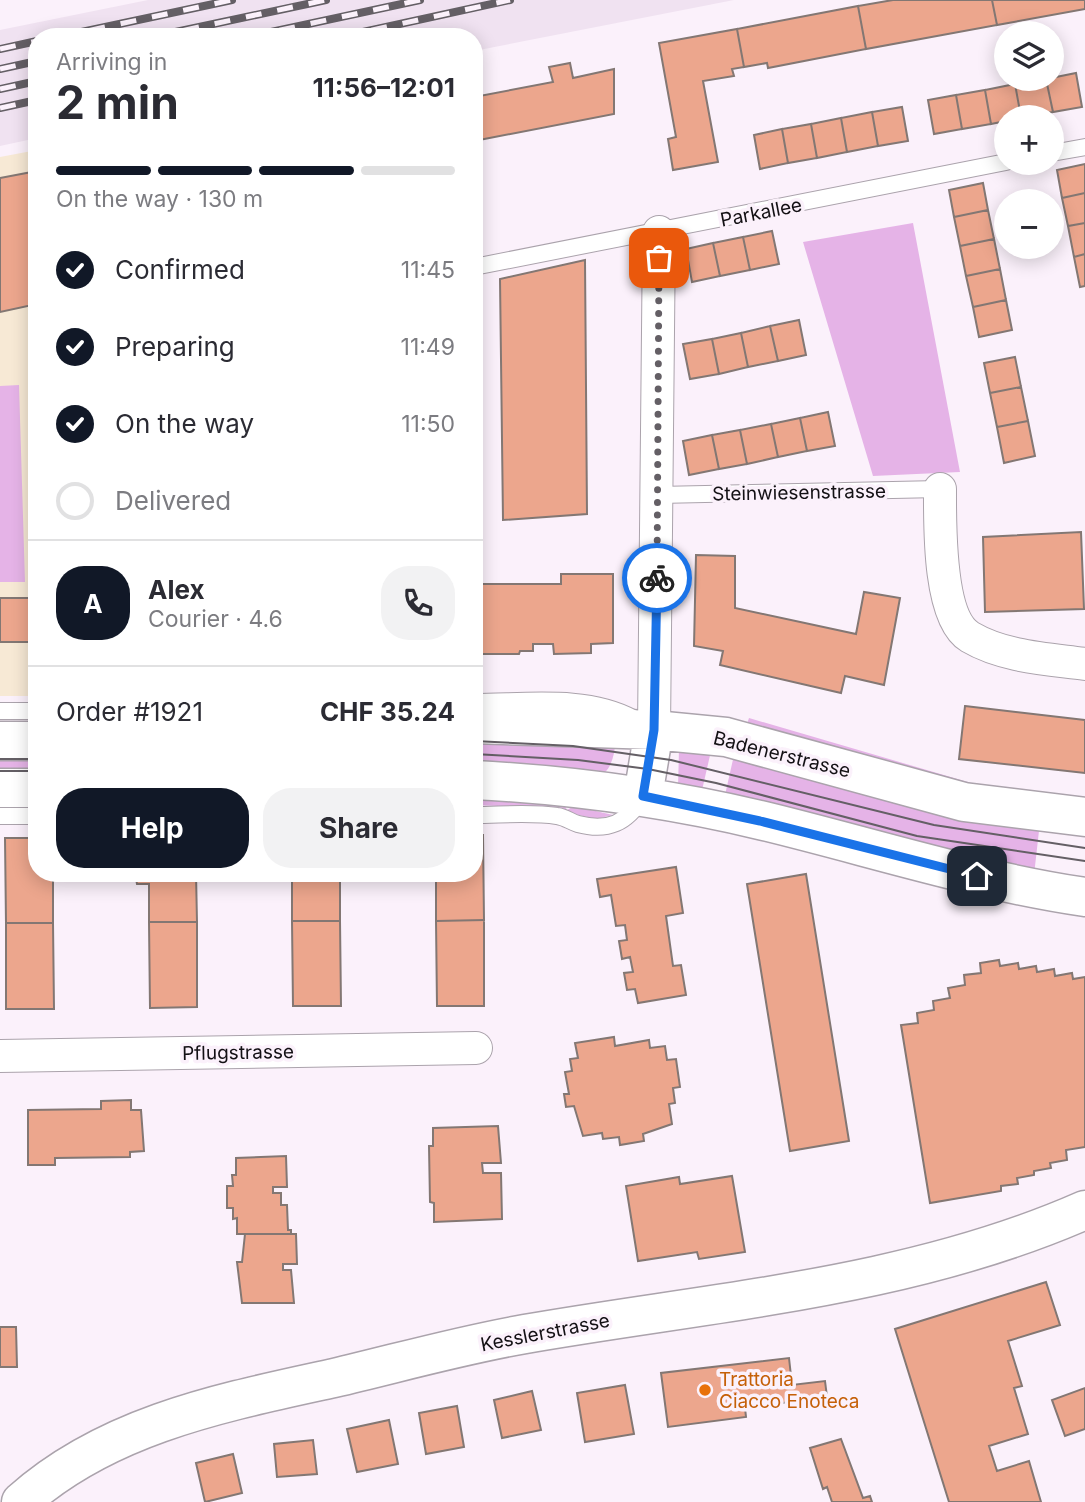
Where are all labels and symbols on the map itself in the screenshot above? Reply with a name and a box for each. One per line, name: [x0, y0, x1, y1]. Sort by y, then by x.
street label: Parkallee: [718, 193, 804, 232]
pin: [629, 228, 689, 288]
street label: Steinwiesenstrasse: [712, 479, 886, 506]
courier: [622, 543, 692, 613]
street label: Badenerstrasse: [711, 726, 853, 783]
pin: [947, 846, 1007, 906]
street label: Pflugstrasse: [182, 1040, 294, 1065]
street label: Kesslerstrasse: [479, 1309, 612, 1356]
place label: Trattoria Ciacco Enoteca: [719, 1368, 859, 1413]
marker: Trattoria Ciacco Enoteca: [697, 1382, 713, 1398]

